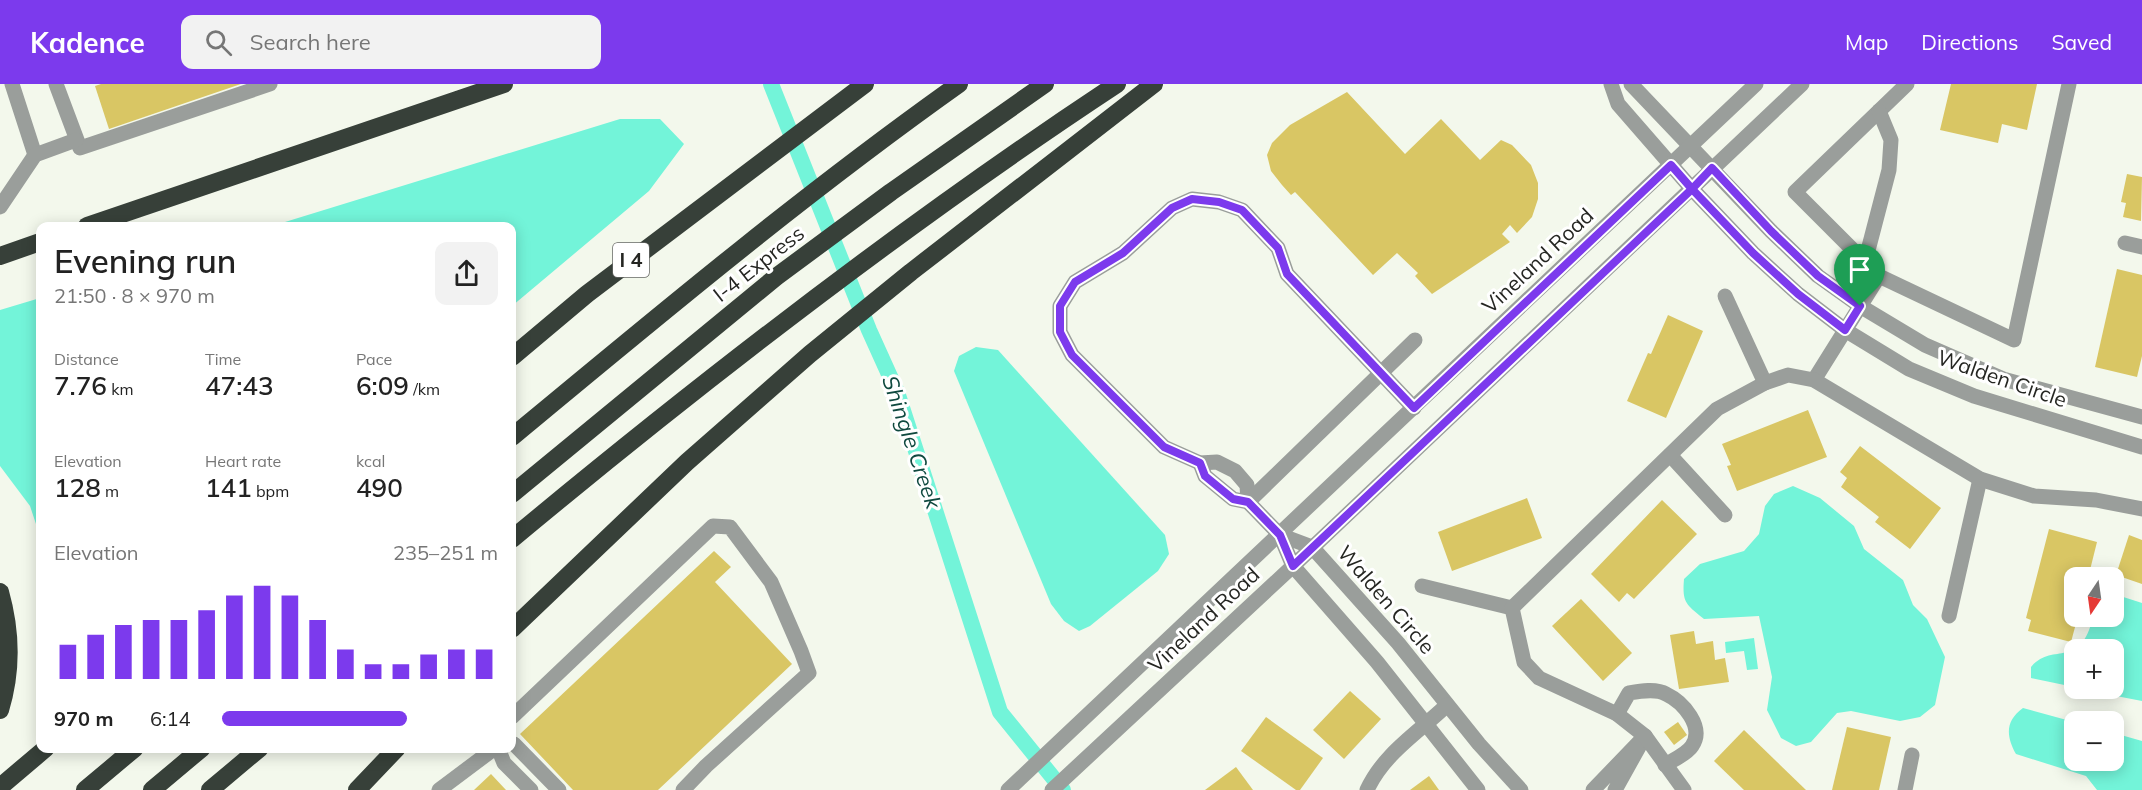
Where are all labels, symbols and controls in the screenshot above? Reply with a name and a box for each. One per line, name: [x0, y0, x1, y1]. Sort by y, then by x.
search box: [181, 15, 601, 69]
text: Kadence: [30, 25, 145, 60]
icon: search: [202, 26, 235, 59]
text: Search here: [250, 28, 371, 56]
text: Map: [1845, 29, 1888, 55]
text: Directions: [1921, 29, 2018, 55]
text: Saved: [2051, 29, 2112, 55]
street label: Vineland Road: [1476, 202, 1598, 318]
street label: I-4 Express: [708, 220, 809, 307]
text: Evening run: [54, 240, 236, 281]
button: share: [435, 242, 498, 305]
road number: I 4: [613, 243, 649, 277]
pin: [1834, 244, 1885, 306]
icon: arrive: [1843, 253, 1876, 286]
text: 21:50 · 8 × 970 m: [54, 283, 215, 308]
street label: Walden Circle: [1934, 344, 2070, 412]
text: Distance: [54, 349, 119, 369]
text: Time: [205, 349, 241, 369]
text: Pace: [356, 349, 392, 369]
text: 7.76: [54, 369, 107, 402]
text: 47:43: [205, 369, 274, 402]
text: 6:09: [356, 369, 409, 402]
water label: Shingle Creek: [876, 372, 948, 513]
text: km: [107, 379, 133, 399]
text: /km: [409, 379, 440, 399]
text: Elevation: [54, 451, 122, 471]
text: Heart rate: [205, 451, 281, 471]
text: kcal: [356, 451, 385, 471]
text: 128: [54, 471, 101, 504]
text: 141: [205, 471, 252, 504]
text: 490: [356, 471, 403, 504]
text: m: [101, 481, 119, 501]
text: bpm: [252, 481, 289, 501]
text: Elevation: [54, 540, 139, 565]
text: 235–251 m: [393, 540, 498, 565]
street label: Walden Circle: [1333, 540, 1441, 659]
street label: Vineland Road: [1142, 561, 1264, 677]
north arrow: [2064, 567, 2124, 627]
map controls: [2064, 567, 2124, 771]
button: +: [2064, 639, 2124, 699]
text: 970 m: [54, 706, 113, 731]
text: 6:14: [150, 706, 191, 731]
button: −: [2064, 711, 2124, 771]

